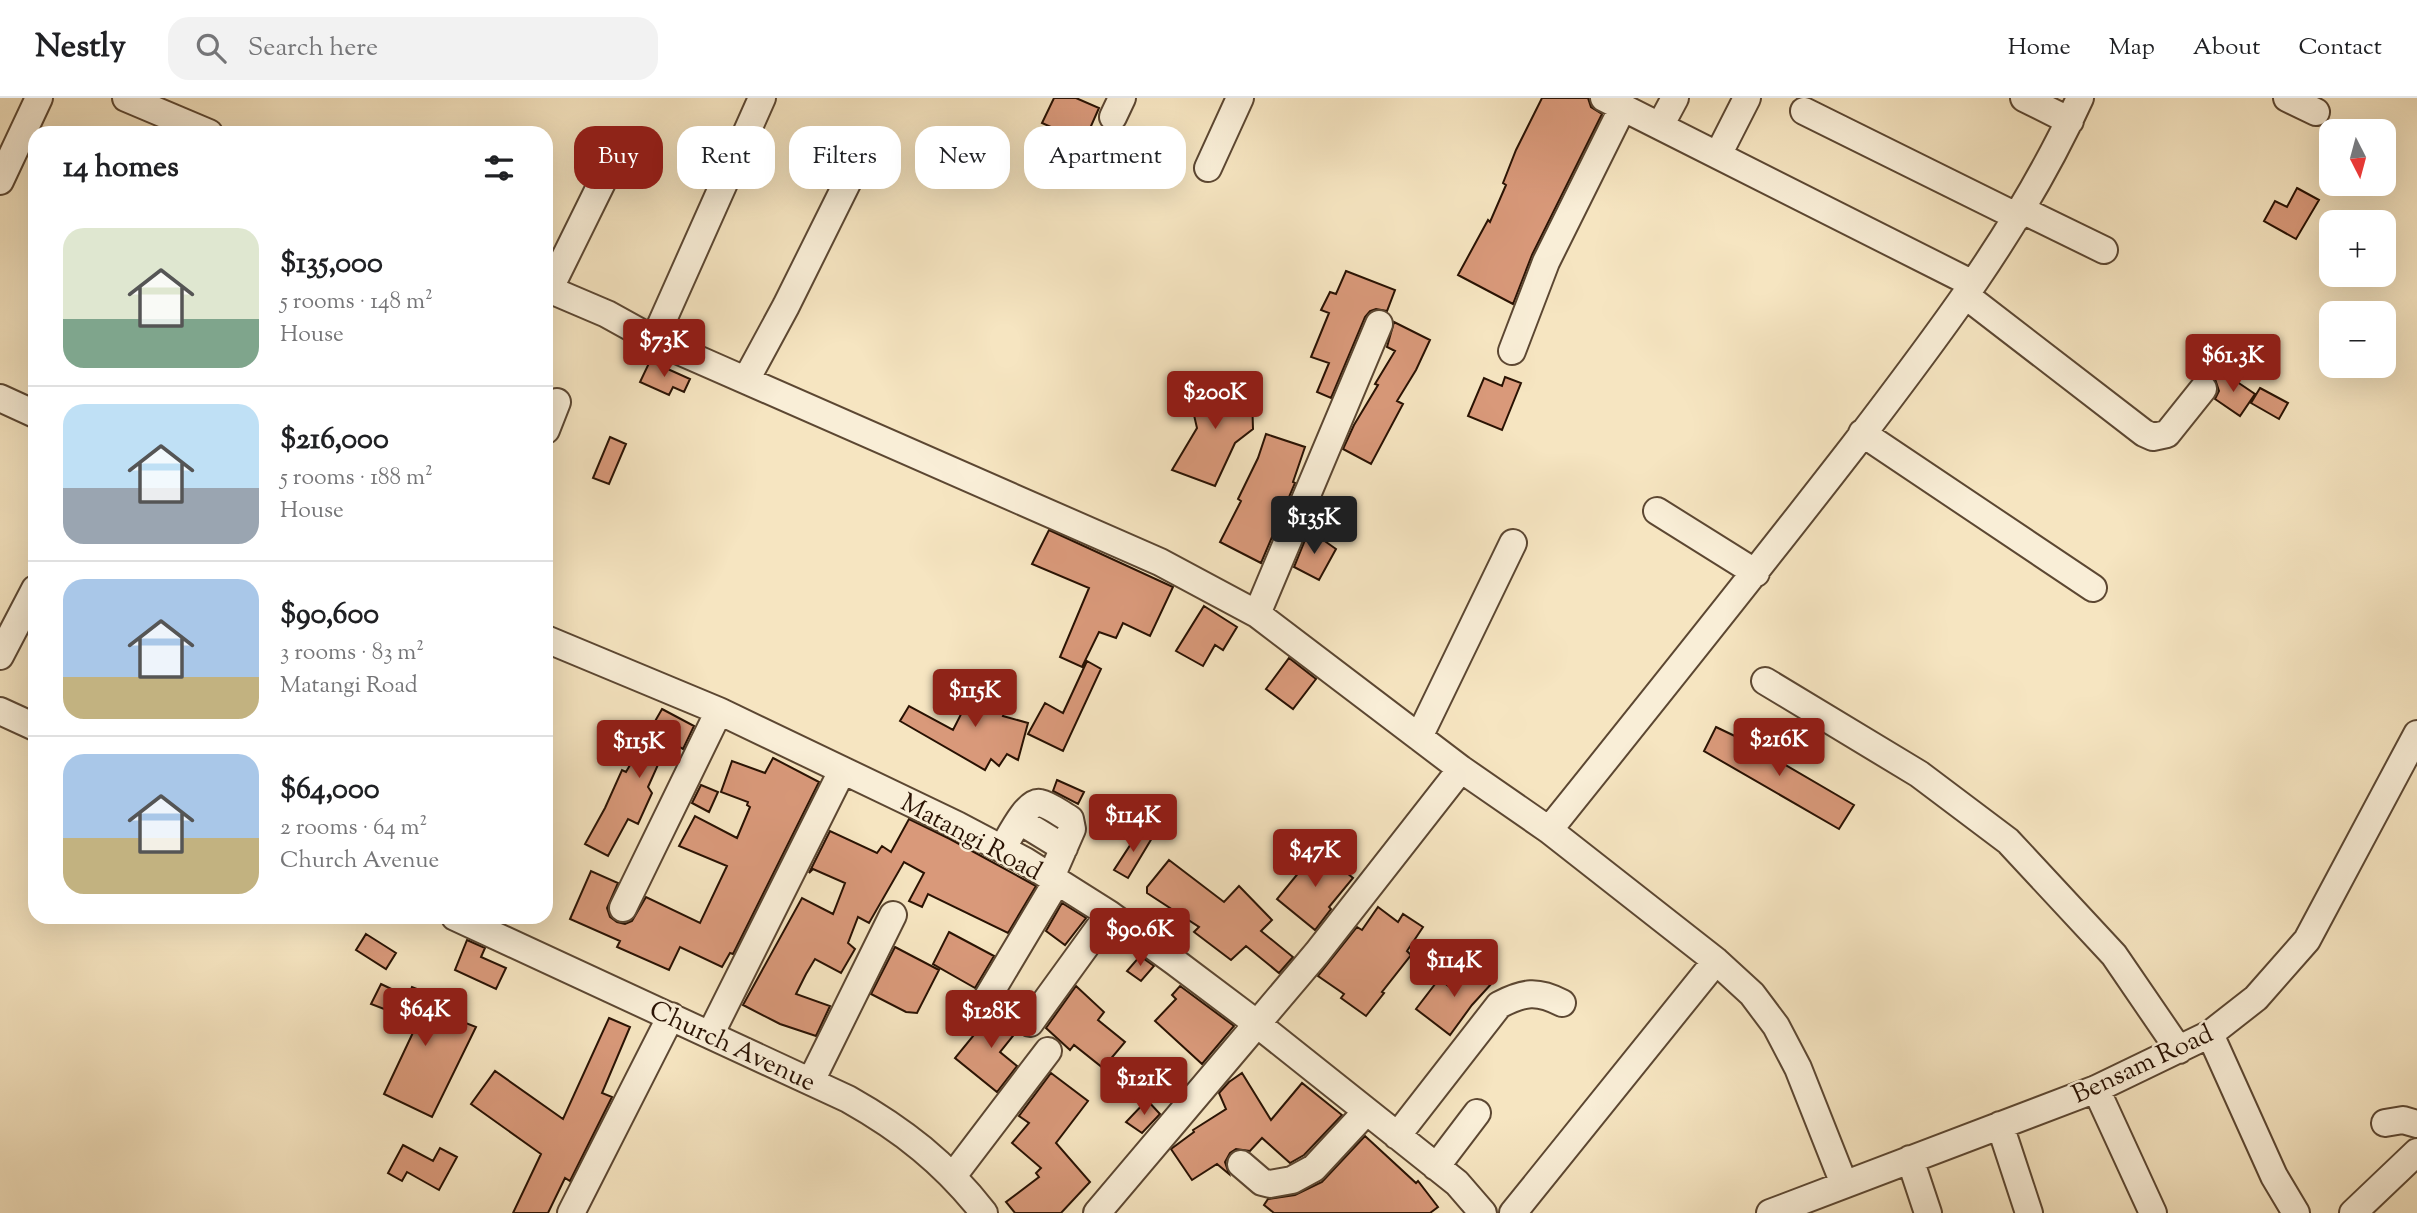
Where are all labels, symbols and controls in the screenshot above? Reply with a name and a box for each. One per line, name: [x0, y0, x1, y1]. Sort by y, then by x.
search box: [168, 17, 658, 80]
text: Nestly: [35, 24, 126, 72]
icon: search: [192, 29, 230, 67]
text: Search here: [248, 30, 378, 67]
text: Home: [2008, 31, 2071, 65]
text: Map: [2109, 31, 2155, 65]
text: About: [2193, 31, 2260, 65]
text: Contact: [2298, 31, 2382, 65]
north arrow: [2319, 119, 2396, 196]
map controls: [2319, 119, 2396, 378]
chip: Buy: [574, 126, 663, 189]
chip: Rent: [677, 126, 775, 189]
chip: Filters: [789, 126, 901, 189]
chip: New: [915, 126, 1010, 189]
chip: Apartment: [1024, 126, 1186, 189]
text: 14 homes: [63, 147, 179, 190]
icon: filters: [480, 149, 518, 187]
button: +: [2319, 210, 2396, 287]
text: $135,000: [280, 243, 383, 286]
icon: home: [119, 256, 203, 340]
text: 5 rooms · 148 m²: [280, 286, 433, 319]
button: −: [2319, 301, 2396, 378]
text: House: [280, 319, 344, 352]
pin: $73K: [623, 320, 705, 379]
text: $73K: [639, 325, 689, 358]
pin: $61.3K: [2176, 334, 2290, 394]
text: $61.3K: [2201, 340, 2265, 373]
pin: $200K: [1166, 372, 1264, 431]
text: $200K: [1183, 377, 1247, 410]
text: $216,000: [280, 419, 389, 462]
icon: home: [119, 432, 203, 516]
text: 5 rooms · 188 m²: [280, 462, 433, 495]
text: House: [280, 495, 344, 528]
pin: $135K: [1265, 496, 1363, 556]
text: $135K: [1287, 502, 1341, 535]
text: $90,600: [280, 594, 379, 637]
icon: home: [119, 607, 203, 691]
text: 3 rooms · 83 m²: [280, 637, 424, 670]
text: Matangi Road: [280, 670, 418, 703]
pin: $115K: [926, 670, 1024, 729]
text: $115K: [949, 675, 1001, 708]
pin: $216K: [1730, 718, 1828, 778]
pin: $115K: [590, 720, 688, 780]
text: $216K: [1750, 724, 1808, 757]
text: $115K: [613, 726, 665, 759]
text: $64,000: [280, 769, 380, 812]
icon: home: [119, 782, 203, 866]
street label: Matangi Road: [893, 785, 1049, 891]
pin: $114K: [1084, 794, 1182, 854]
text: $114K: [1105, 800, 1161, 833]
text: 2 rooms · 64 m²: [280, 812, 427, 845]
pin: $47K: [1274, 830, 1356, 889]
text: $47K: [1289, 835, 1341, 868]
text: Church Avenue: [280, 845, 439, 878]
pin: $90.6K: [1083, 908, 1197, 968]
text: $90.6K: [1106, 914, 1174, 947]
pin: $114K: [1405, 940, 1503, 999]
text: $114K: [1426, 945, 1482, 978]
pin: $64K: [384, 988, 466, 1048]
pin: $128K: [942, 990, 1040, 1050]
street label: Church Avenue: [643, 992, 821, 1102]
text: $64K: [399, 994, 451, 1027]
text: $128K: [962, 996, 1021, 1029]
street label: Bensam Road: [2067, 1016, 2220, 1114]
pin: $121K: [1095, 1058, 1193, 1117]
text: $121K: [1116, 1063, 1172, 1096]

